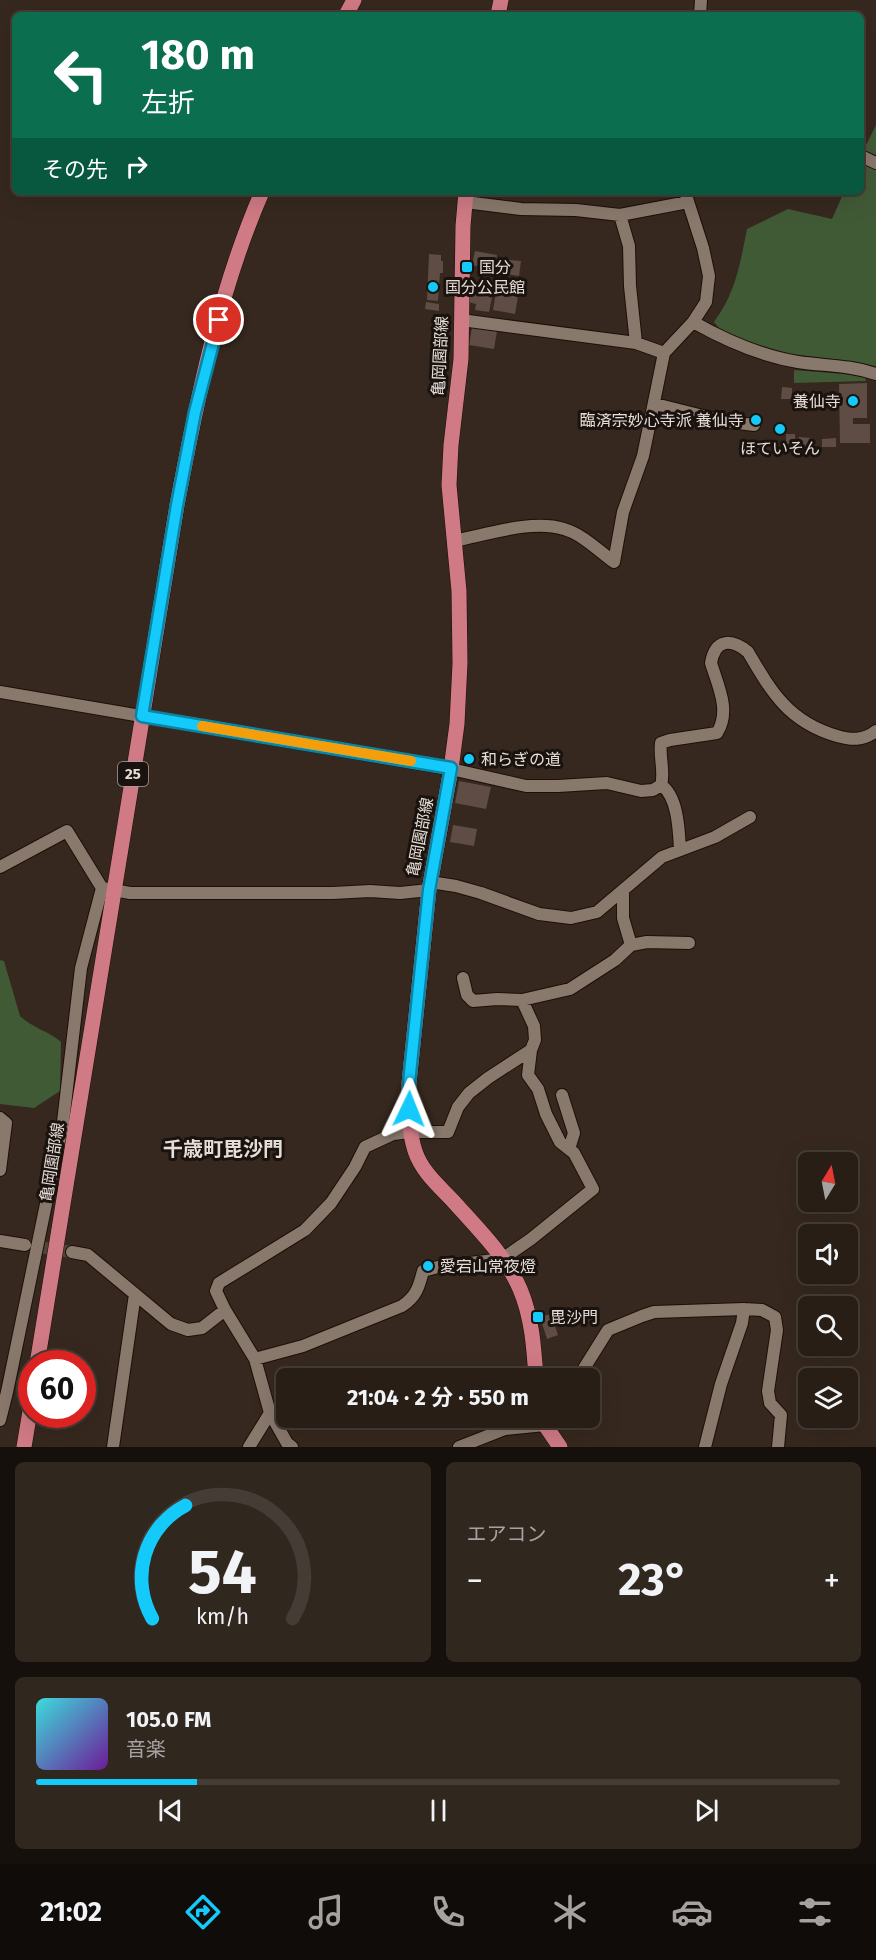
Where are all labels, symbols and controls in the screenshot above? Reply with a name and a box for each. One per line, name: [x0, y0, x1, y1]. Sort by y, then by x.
text: 180 m: [141, 30, 255, 80]
icon: left: [42, 36, 120, 114]
text: 左折: [141, 87, 195, 119]
icon: right: [120, 150, 153, 183]
text: その先: [42, 156, 108, 183]
place label: 国分: [479, 258, 511, 277]
marker: 国分: [460, 260, 474, 274]
place label: 国分公民館: [445, 278, 525, 297]
marker: 国分公民館: [426, 280, 440, 294]
pin: [193, 294, 244, 345]
icon: arrive: [202, 303, 235, 336]
street label: 亀岡園部線: [428, 316, 452, 396]
place label: 養仙寺: [793, 392, 841, 411]
marker: 養仙寺: [846, 394, 860, 408]
place label: 臨済宗妙心寺派 養仙寺: [580, 411, 744, 430]
marker: 臨済宗妙心寺派 養仙寺: [749, 413, 763, 427]
marker: ほていそん: [773, 422, 787, 436]
place label: ほていそん: [740, 439, 820, 458]
place label: 和らぎの道: [481, 750, 561, 769]
marker: 和らぎの道: [462, 752, 476, 766]
road number: 25: [118, 762, 148, 786]
street label: 亀岡園部線: [403, 796, 437, 878]
position arrow: [377, 1077, 441, 1141]
street label: 亀岡園部線: [36, 1121, 68, 1203]
district label: 千歳町毘沙門: [163, 1137, 283, 1161]
north arrow: [798, 1152, 858, 1212]
map controls: [798, 1152, 858, 1428]
button: sound: [798, 1224, 858, 1284]
place label: 愛宕山常夜燈: [440, 1257, 536, 1276]
marker: 愛宕山常夜燈: [421, 1259, 435, 1273]
button: search: [798, 1296, 858, 1356]
place label: 毘沙門: [550, 1308, 598, 1327]
marker: 毘沙門: [531, 1310, 545, 1324]
speed limit sign: 60: [18, 1350, 96, 1428]
button: layers: [798, 1368, 858, 1428]
text: 21:04 · 2 分 · 550 m: [347, 1384, 529, 1411]
text: エアコン: [467, 1522, 547, 1546]
text: 54: [188, 1535, 257, 1610]
text: 23°: [618, 1553, 688, 1607]
text: −: [467, 1561, 483, 1601]
text: +: [824, 1561, 840, 1601]
text: km/h: [196, 1604, 249, 1630]
text: 105.0 FM: [126, 1706, 211, 1733]
text: 音楽: [126, 1737, 166, 1761]
icon: previous: [154, 1794, 187, 1827]
icon: pause: [422, 1794, 455, 1827]
icon: next: [690, 1794, 723, 1827]
icon: directions: [182, 1891, 224, 1933]
icon: music: [305, 1891, 347, 1933]
icon: phone: [427, 1891, 469, 1933]
icon: climate: [549, 1891, 591, 1933]
icon: car: [671, 1891, 713, 1933]
icon: filters: [794, 1891, 836, 1933]
text: 21:02: [40, 1896, 102, 1928]

